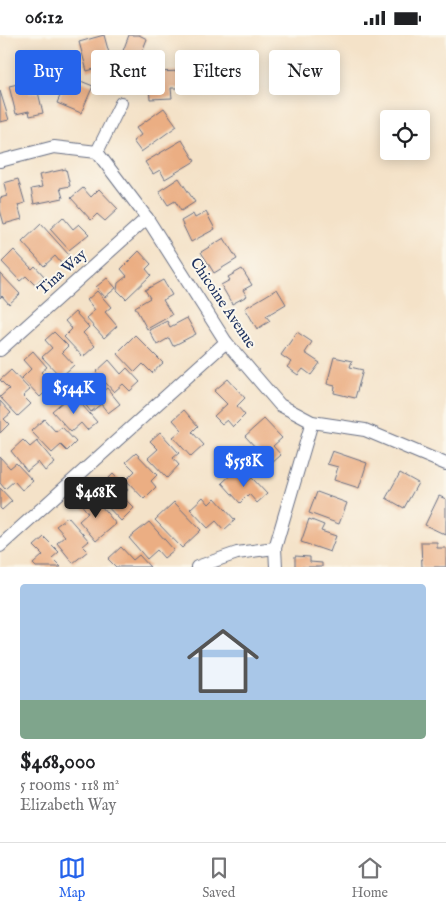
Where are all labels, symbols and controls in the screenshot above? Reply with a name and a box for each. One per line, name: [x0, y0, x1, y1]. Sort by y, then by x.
text: 06:12: [25, 6, 63, 30]
chip: Buy: [15, 50, 81, 95]
chip: Rent: [91, 50, 165, 95]
chip: Filters: [175, 50, 259, 95]
chip: New: [269, 50, 340, 95]
map controls: [380, 110, 430, 160]
button: locate: [380, 110, 430, 160]
street label: Tina Way: [33, 245, 91, 299]
street label: Chicoine Avenue: [186, 254, 260, 352]
pin: $544K: [39, 373, 109, 415]
text: $544K: [53, 379, 95, 399]
pin: $558K: [209, 445, 279, 488]
text: $558K: [225, 452, 263, 472]
pin: $468K: [61, 477, 131, 519]
text: $468K: [75, 483, 117, 503]
icon: home: [178, 616, 268, 706]
text: $468,000: [20, 749, 96, 776]
text: 5 rooms · 118 m²: [20, 776, 119, 796]
text: Elizabeth Way: [20, 796, 116, 816]
tab: Map: [58, 854, 86, 902]
tab: Saved: [202, 854, 235, 902]
tab: Home: [351, 854, 388, 902]

